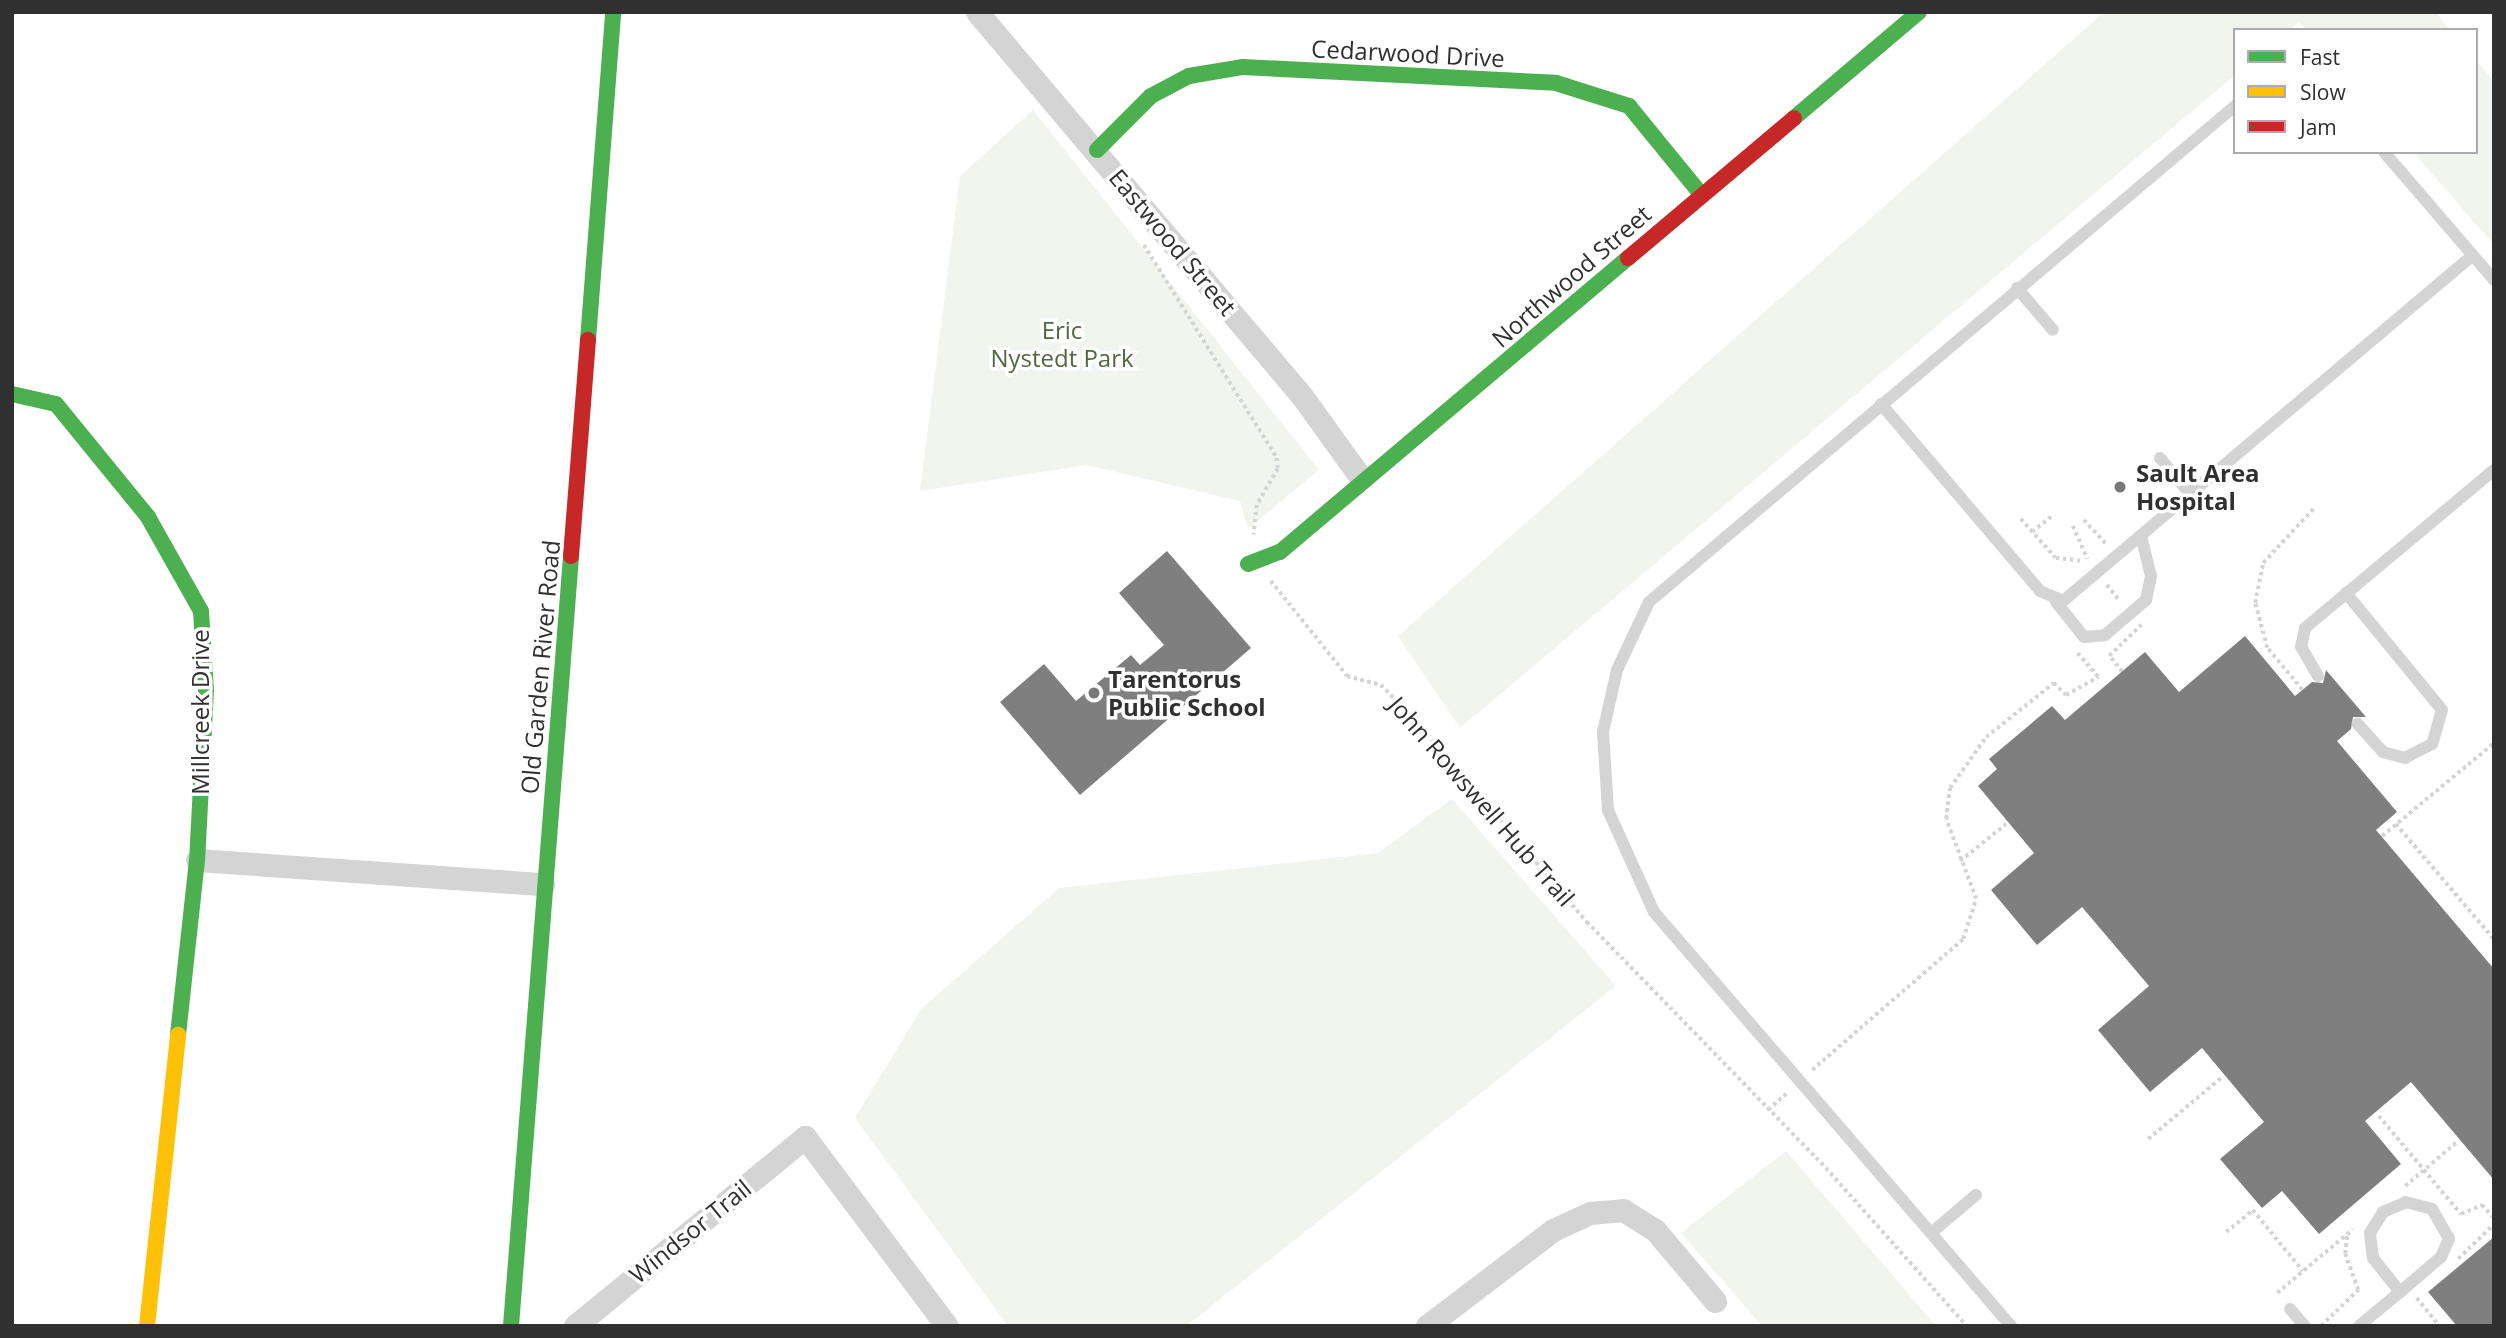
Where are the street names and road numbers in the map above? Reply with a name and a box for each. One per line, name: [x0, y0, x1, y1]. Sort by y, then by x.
street label: Cedarwood Drive: [1311, 34, 1505, 72]
street label: Eastwood Street: [1103, 163, 1243, 321]
street label: Northwood Street: [1486, 199, 1656, 353]
street label: Old Garden River Road: [515, 539, 565, 795]
street label: Millcreek Drive: [186, 629, 214, 795]
street label: John Rowswell Hub Trail: [1383, 690, 1581, 912]
street label: Windsor Trail: [623, 1173, 757, 1289]

